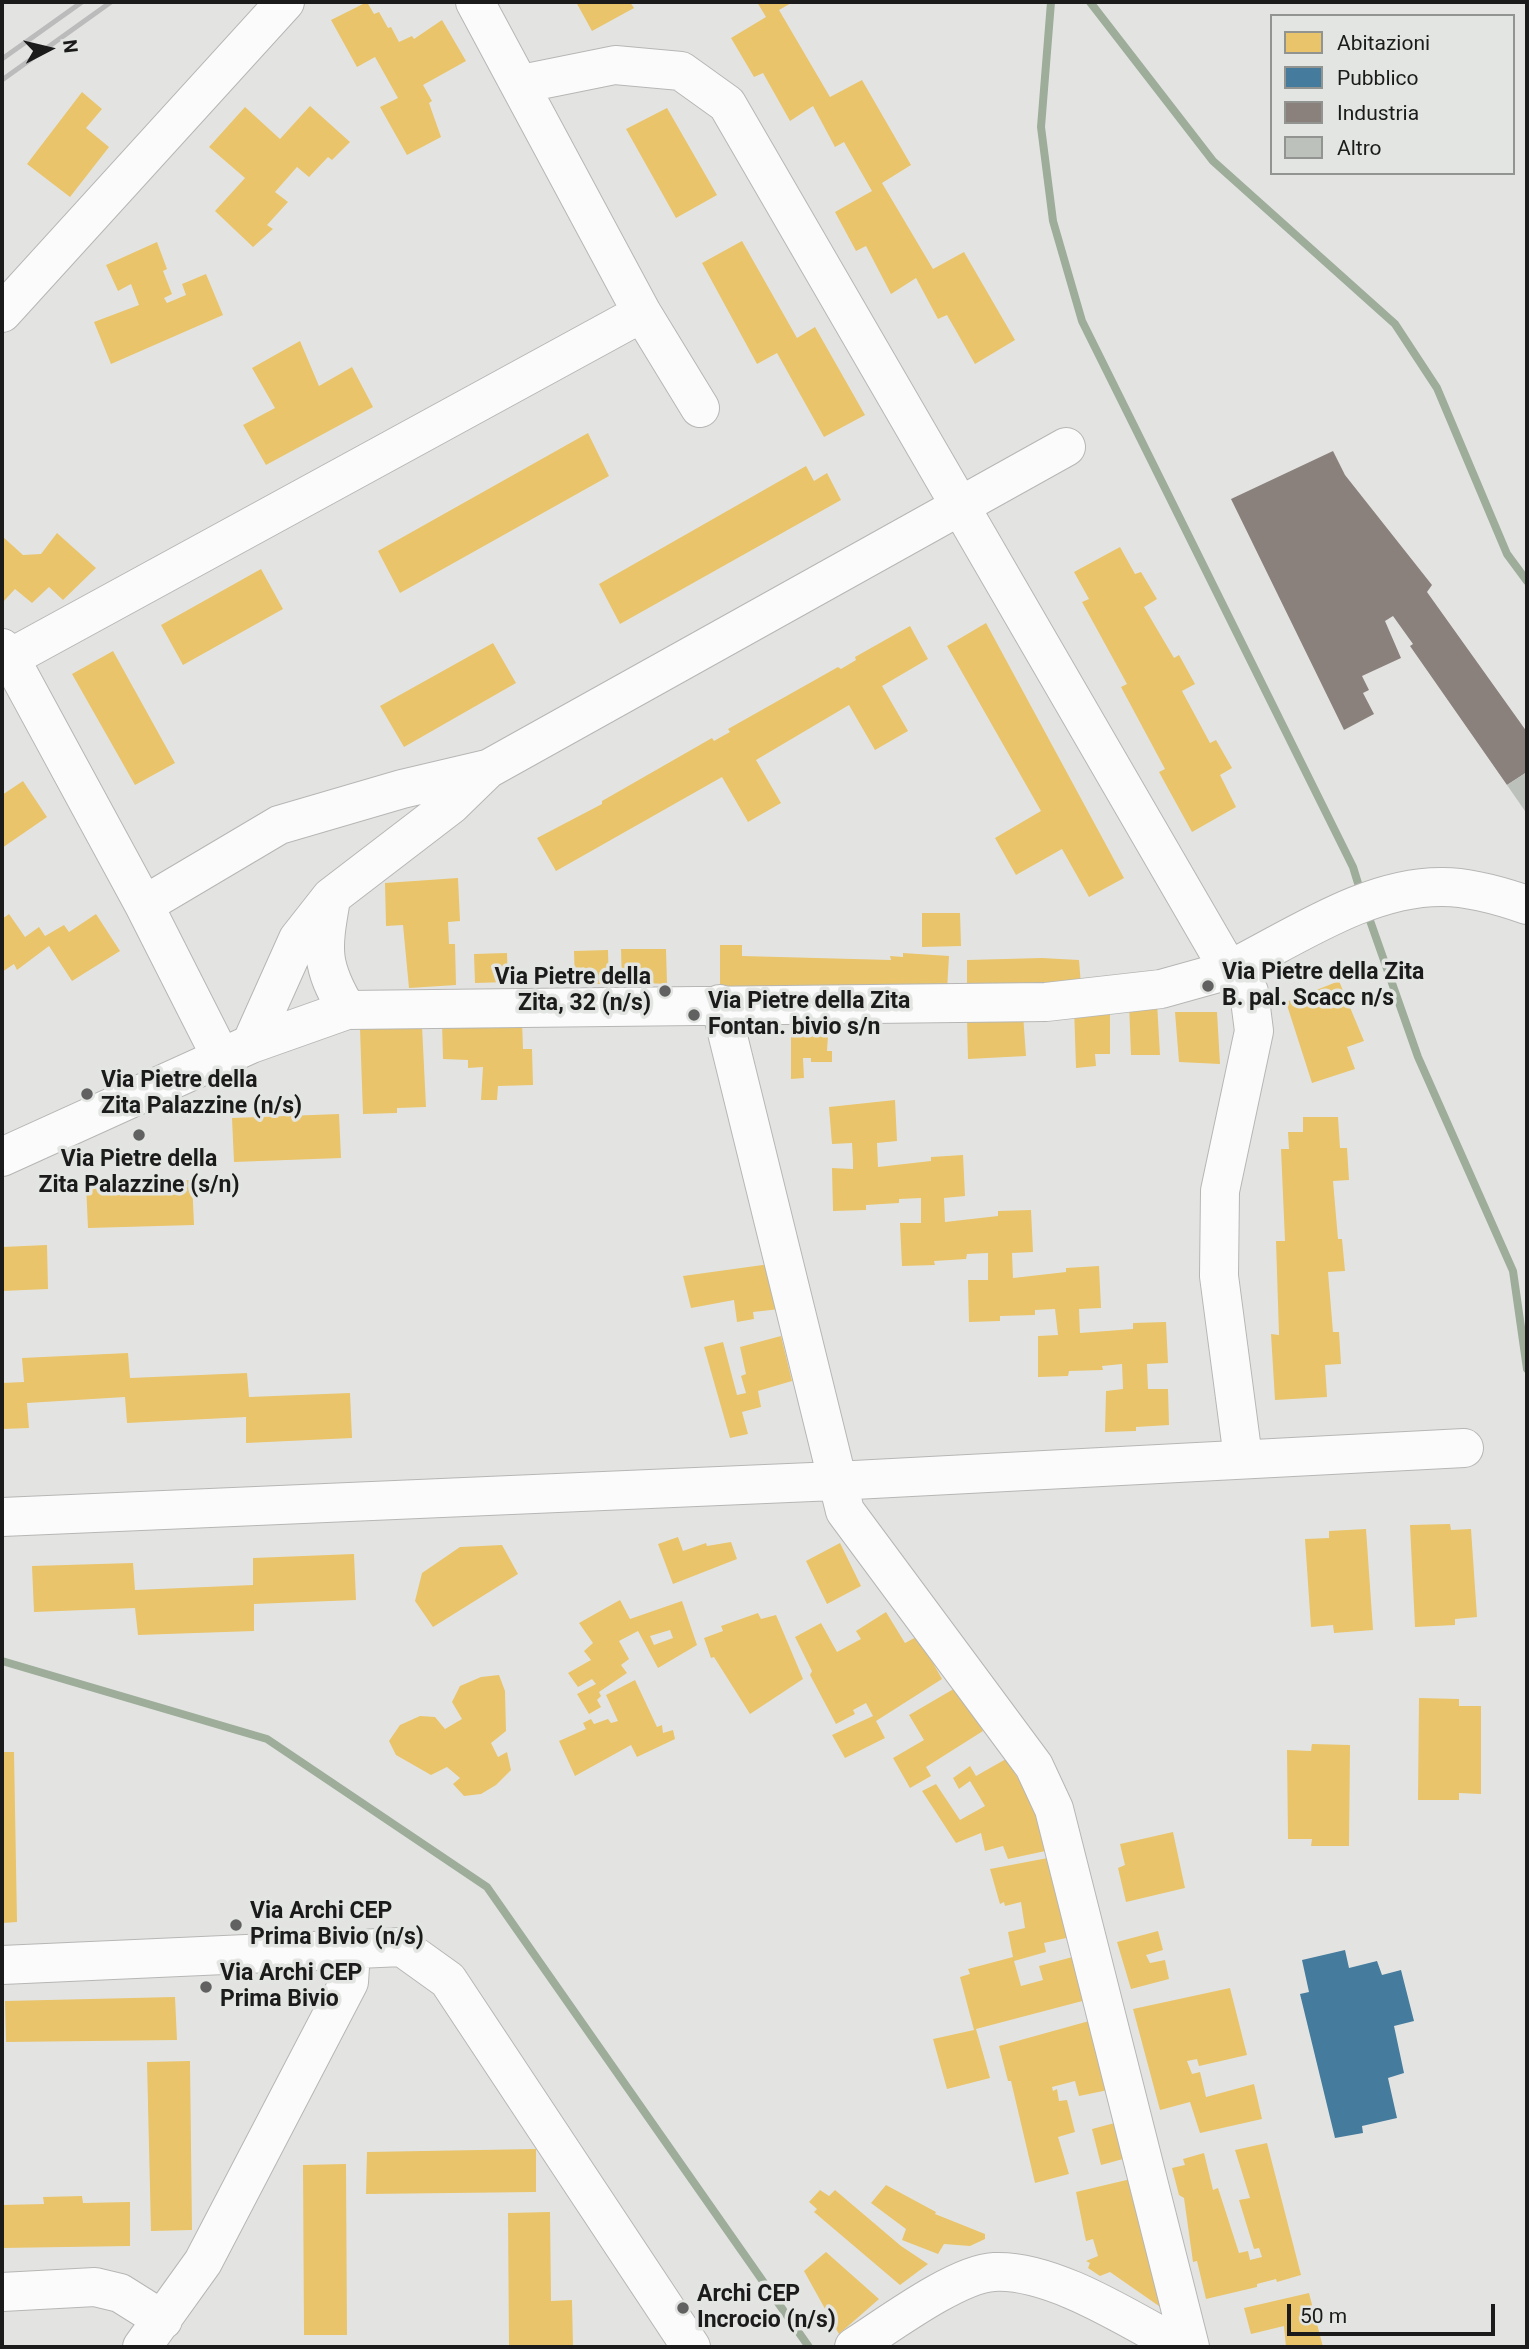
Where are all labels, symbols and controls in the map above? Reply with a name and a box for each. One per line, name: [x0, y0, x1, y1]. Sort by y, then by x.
north arrow: [14, 14, 84, 84]
legend: [1270, 14, 1515, 175]
text: Abitazioni: [1337, 31, 1430, 55]
text: N: [58, 38, 83, 54]
text: Pubblico: [1337, 66, 1419, 90]
text: Industria: [1337, 101, 1419, 125]
text: Altro: [1337, 136, 1382, 160]
place label: Via Pietre della Zita B. pal. Scacc n/s: [1222, 959, 1424, 1013]
place label: Via Pietre della Zita, 32 (n/s): [495, 964, 651, 1018]
marker: Via Pietre della Zita B. pal. Scacc n/s: [1200, 978, 1216, 994]
marker: Via Pietre della Zita, 32 (n/s): [657, 983, 673, 999]
place label: Via Pietre della Zita Fontan. bivio s/n: [708, 988, 910, 1042]
marker: Via Pietre della Zita Fontan. bivio s/n: [686, 1007, 702, 1023]
place label: Via Pietre della Zita Palazzine (n/s): [101, 1067, 302, 1121]
marker: Via Pietre della Zita Palazzine (n/s): [79, 1086, 95, 1102]
marker: Via Pietre della Zita Palazzine (s/n): [131, 1127, 147, 1143]
place label: Via Pietre della Zita Palazzine (s/n): [38, 1146, 240, 1200]
place label: Via Archi CEP Prima Bivio (n/s): [250, 1898, 424, 1952]
marker: Via Archi CEP Prima Bivio (n/s): [228, 1917, 244, 1933]
place label: Via Archi CEP Prima Bivio: [220, 1960, 362, 2014]
marker: Via Archi CEP Prima Bivio: [198, 1979, 214, 1995]
place label: Archi CEP Incrocio (n/s): [697, 2281, 836, 2335]
scale bar: [1291, 2290, 1499, 2334]
marker: Archi CEP Incrocio (n/s): [675, 2300, 691, 2316]
text: 50 m: [1300, 2304, 1347, 2328]

